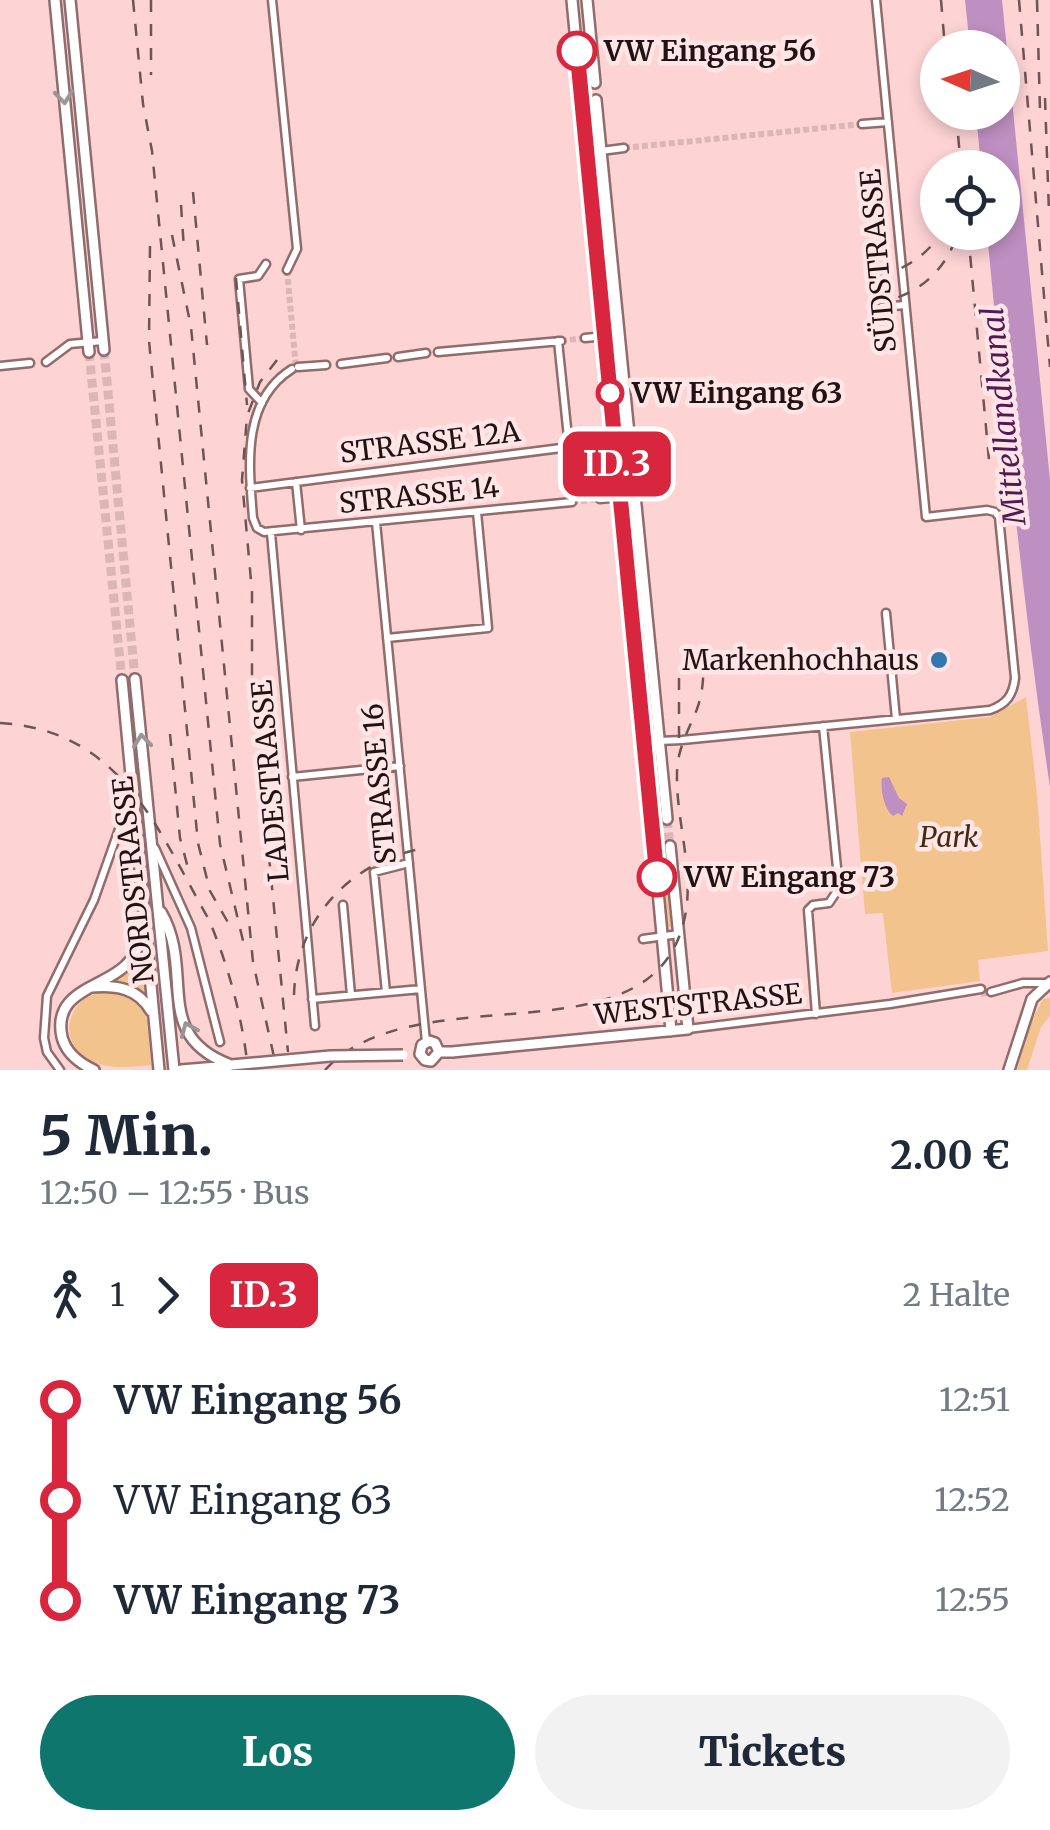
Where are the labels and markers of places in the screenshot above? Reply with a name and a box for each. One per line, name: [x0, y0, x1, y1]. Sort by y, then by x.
marker: VW Eingang 56: [558, 32, 596, 70]
place label: VW Eingang 56: [603, 33, 816, 69]
place label: VW Eingang 63: [631, 375, 843, 411]
marker: VW Eingang 63: [597, 380, 623, 406]
place label: Markenhochhaus: [682, 642, 919, 678]
marker: Markenhochhaus: [928, 649, 950, 671]
marker: VW Eingang 73: [638, 858, 676, 896]
place label: VW Eingang 73: [683, 859, 895, 895]

